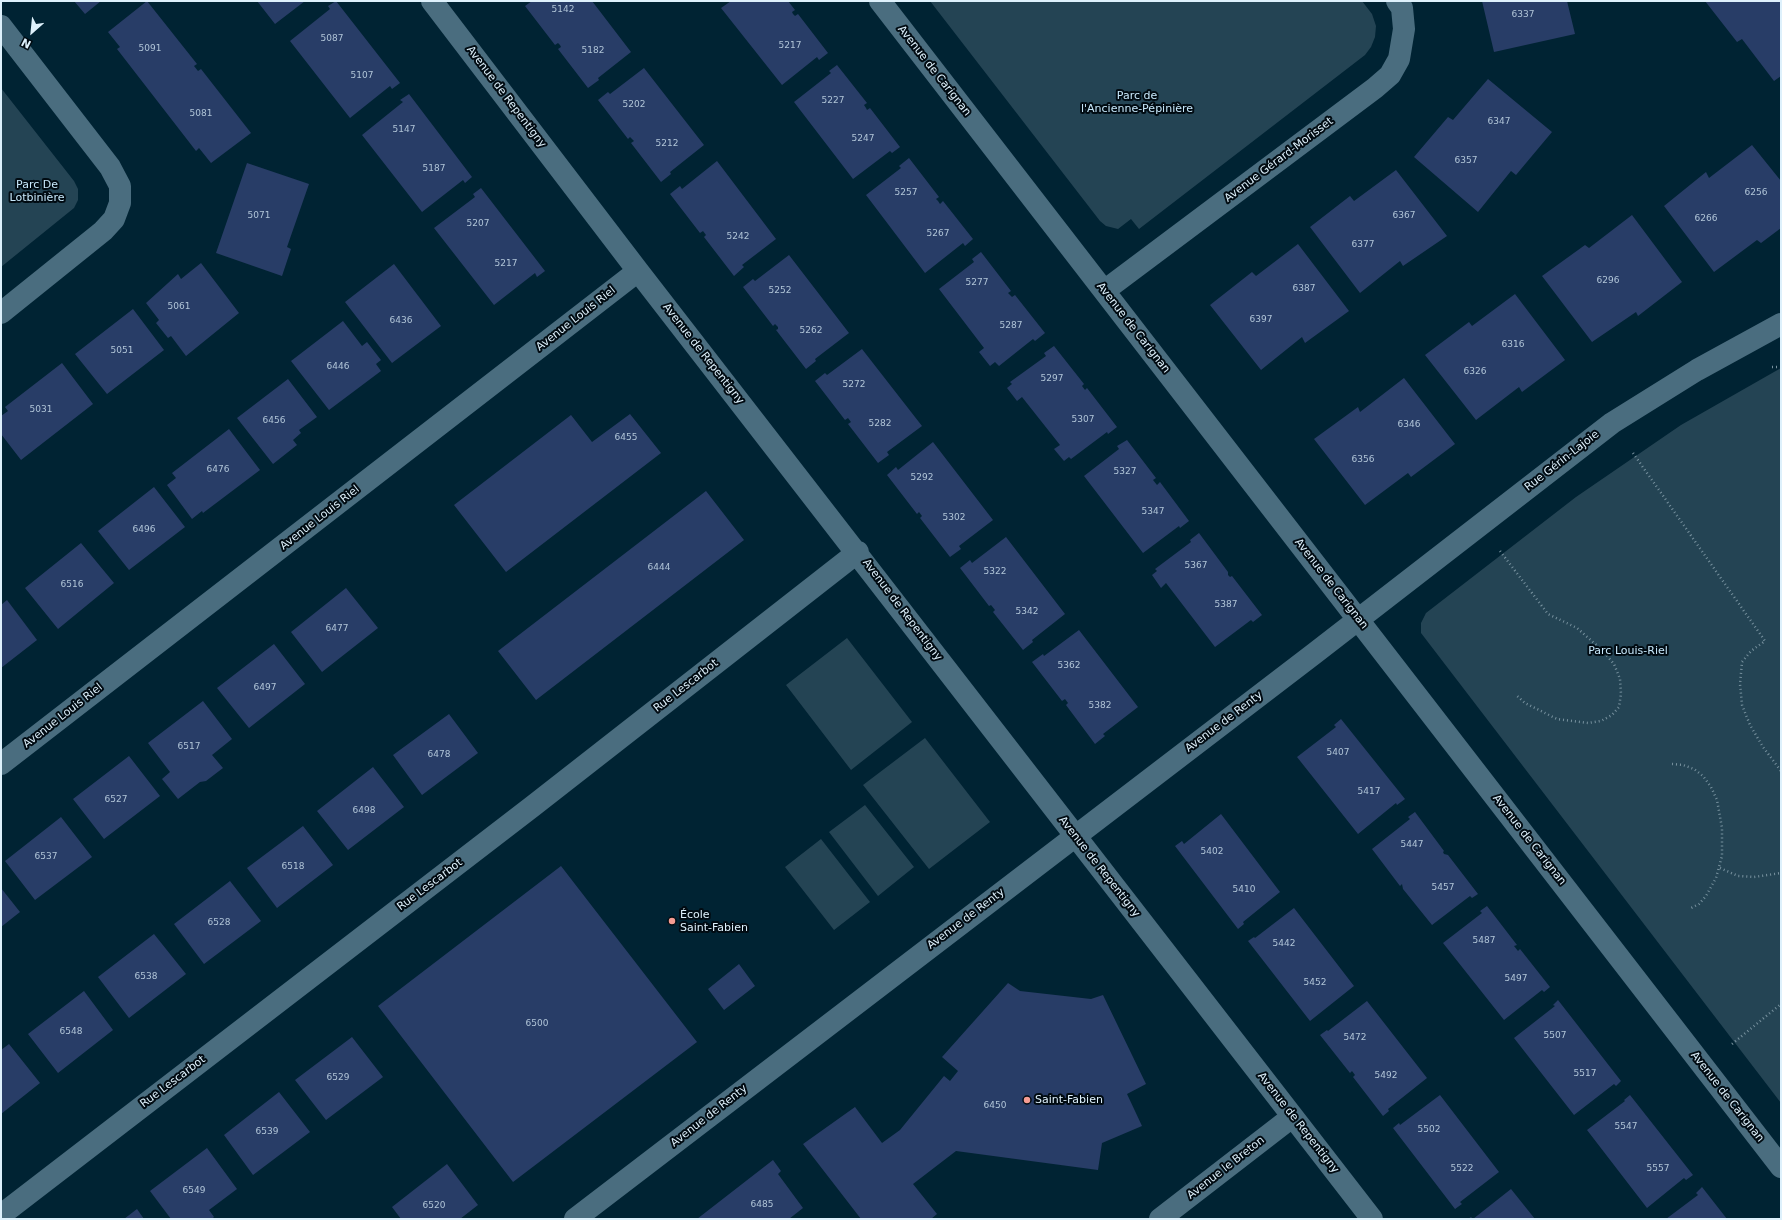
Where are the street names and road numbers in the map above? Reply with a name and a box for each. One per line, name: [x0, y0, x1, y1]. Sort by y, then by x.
street label: Avenue de Carignan: [895, 23, 973, 119]
street label: Avenue de Repentigny: [463, 43, 549, 151]
street label: Avenue Gérard-Morisset: [1222, 115, 1336, 205]
street label: Avenue de Carignan: [1094, 280, 1172, 376]
street label: Avenue Louis Riel: [534, 284, 618, 354]
street label: Avenue de Repentigny: [660, 301, 746, 407]
street label: Rue Gérin-Lajoie: [1522, 428, 1602, 494]
street label: Avenue Louis Riel: [278, 483, 362, 553]
street label: Avenue de Carignan: [1292, 536, 1370, 632]
street label: Avenue de Repentigny: [859, 556, 945, 664]
street label: Rue Lescarbot: [651, 657, 721, 715]
street label: Avenue Louis Riel: [21, 681, 105, 751]
street label: Avenue de Renty: [1183, 689, 1265, 755]
street label: Avenue de Carignan: [1490, 792, 1568, 888]
street label: Avenue de Repentigny: [1056, 814, 1142, 920]
street label: Rue Lescarbot: [395, 856, 465, 914]
street label: Avenue de Renty: [925, 886, 1007, 952]
street label: Avenue de Carignan: [1688, 1049, 1766, 1145]
street label: Rue Lescarbot: [138, 1053, 208, 1111]
street label: Avenue de Repentigny: [1255, 1070, 1341, 1176]
street label: Avenue de Renty: [668, 1082, 750, 1150]
street label: Avenue le Breton: [1185, 1134, 1267, 1202]

